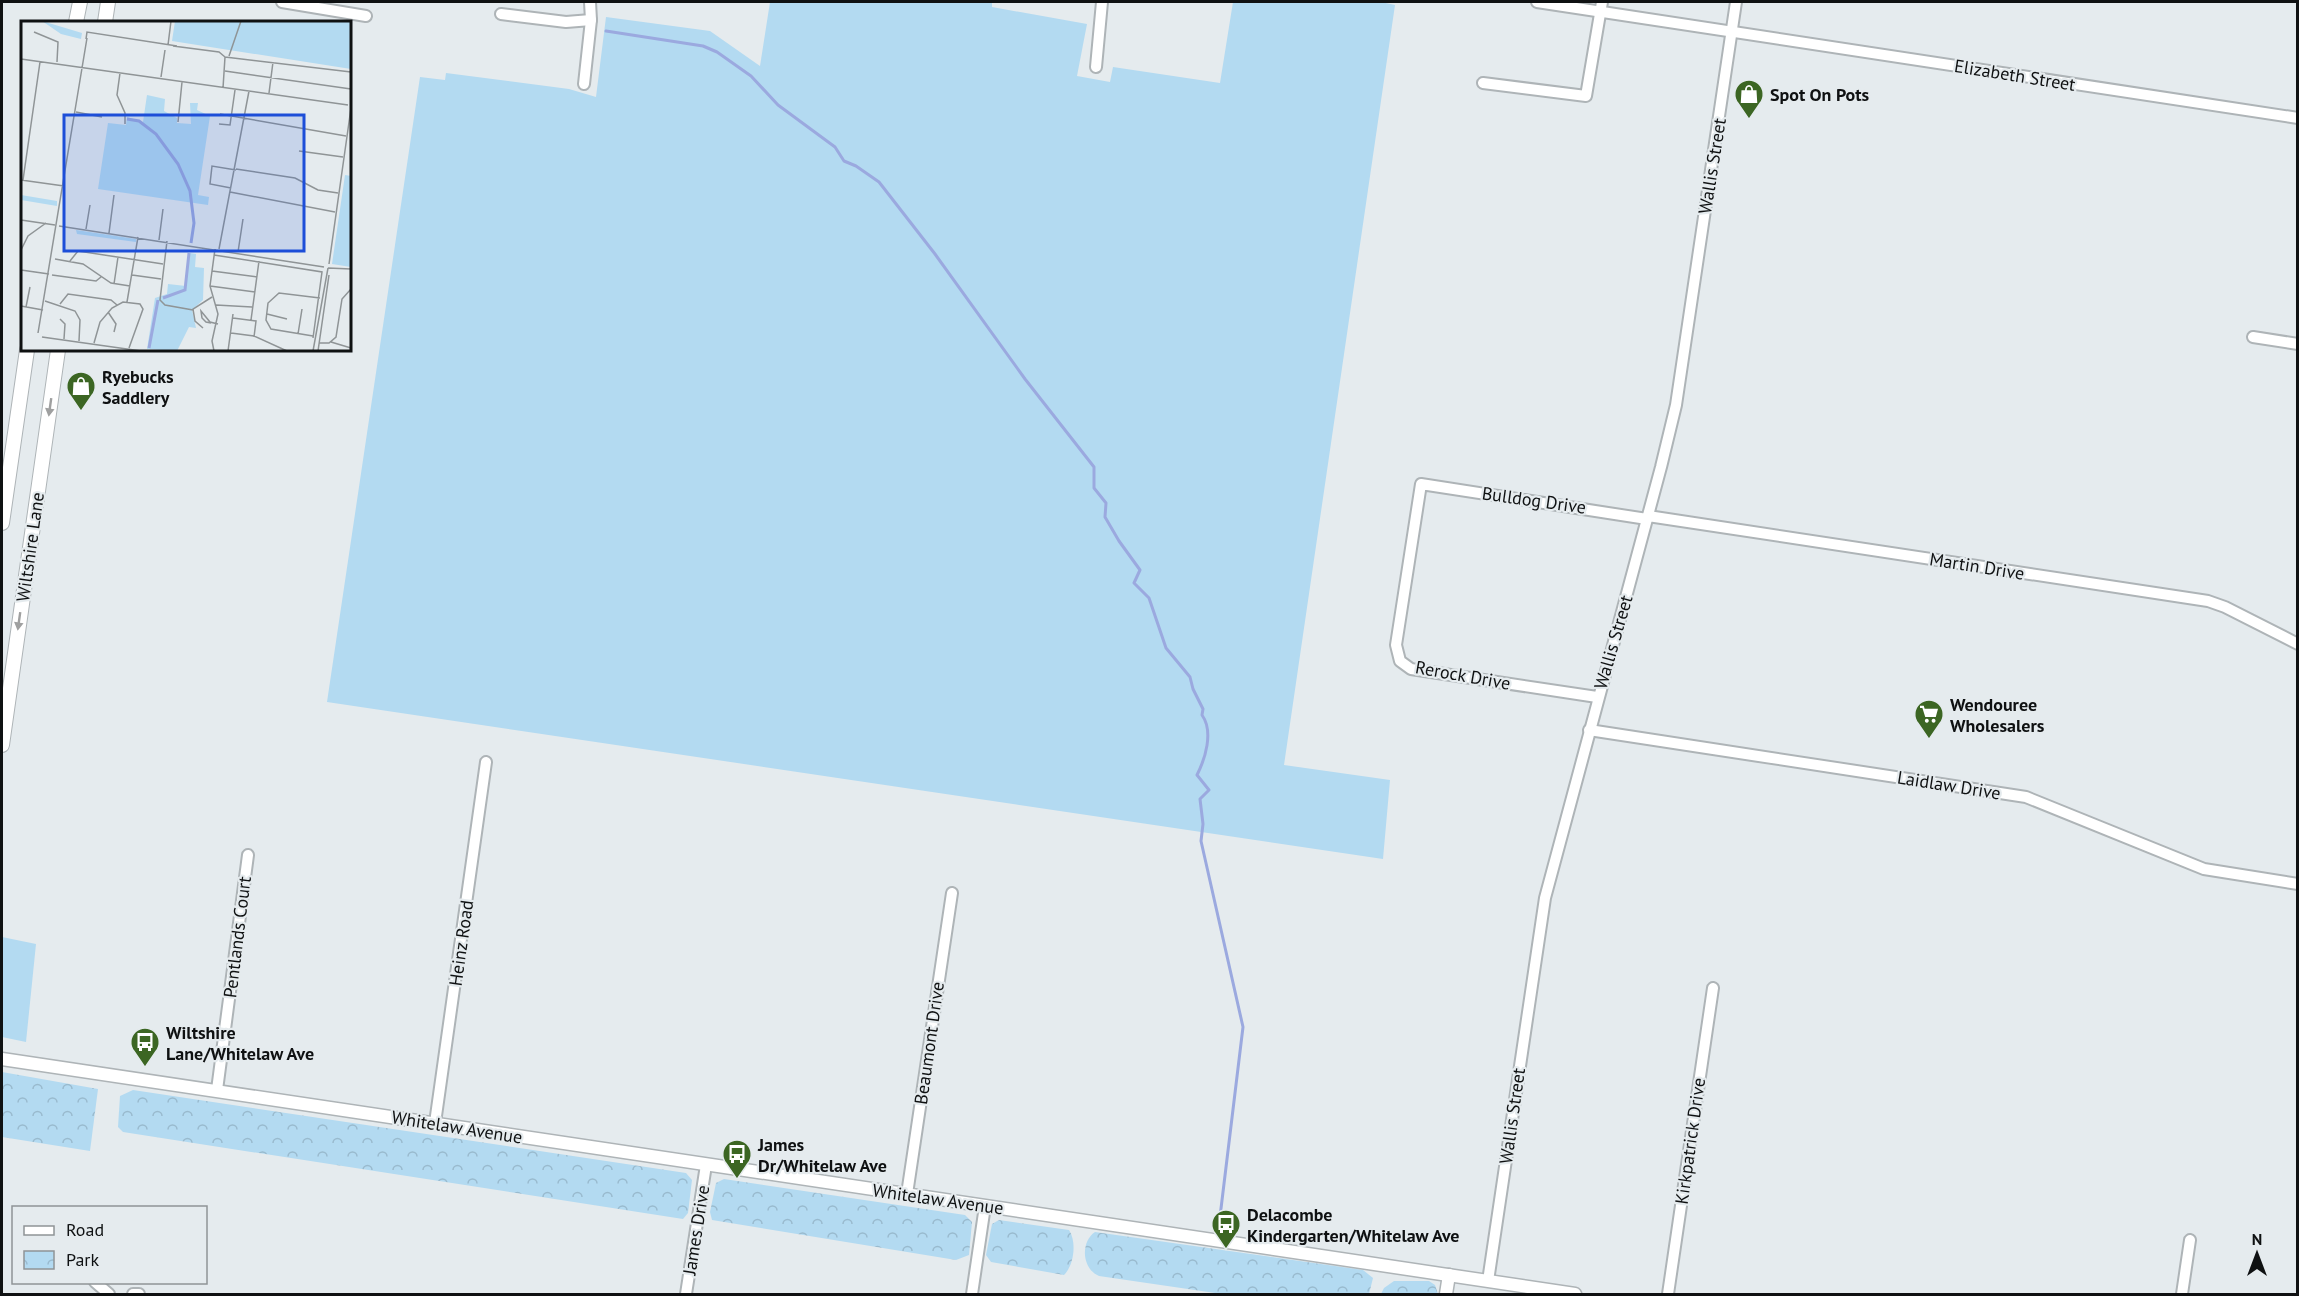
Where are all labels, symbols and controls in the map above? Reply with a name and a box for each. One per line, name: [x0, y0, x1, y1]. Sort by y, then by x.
inset map: [21, 21, 351, 351]
street label: Elizabeth Street: [1953, 54, 2077, 96]
shop icon: Spot On Pots: [1733, 78, 1765, 120]
place label: Spot On Pots: [1770, 83, 1870, 106]
street label: Wallis Street: [1693, 116, 1731, 216]
place label: Ryebucks Saddlery: [102, 365, 174, 409]
shop icon: Ryebucks Saddlery: [65, 370, 97, 412]
one-way arrow: [45, 398, 54, 417]
street label: Bulldog Drive: [1480, 481, 1588, 519]
street label: Wiltshire Lane: [11, 491, 49, 603]
street label: Martin Drive: [1928, 547, 2026, 585]
street label: Wallis Street: [1589, 592, 1637, 692]
one-way arrow: [15, 612, 24, 631]
street label: Rerock Drive: [1414, 655, 1512, 695]
place label: Wendouree Wholesalers: [1950, 693, 2045, 737]
supermarket icon: Wendouree Wholesalers: [1913, 698, 1945, 740]
street label: Laidlaw Drive: [1896, 765, 2002, 805]
street label: Pentlands Court: [218, 875, 256, 999]
street label: Heinz Road: [444, 899, 478, 987]
street label: Beaumont Drive: [909, 980, 949, 1106]
place label: Wiltshire Lane/Whitelaw Ave: [166, 1021, 314, 1065]
bus stop icon: Wiltshire Lane/Whitelaw Ave: [129, 1026, 161, 1068]
street label: Wallis Street: [1494, 1066, 1530, 1166]
street label: Kirkpatrick Drive: [1670, 1076, 1710, 1206]
street label: Whitelaw Avenue: [390, 1105, 524, 1149]
place label: James Dr/Whitelaw Ave: [757, 1133, 887, 1177]
bus stop icon: James Dr/Whitelaw Ave: [721, 1138, 753, 1180]
street label: Whitelaw Avenue: [871, 1178, 1005, 1220]
street label: James Drive: [677, 1183, 714, 1278]
place label: Delacombe Kindergarten/Whitelaw Ave: [1247, 1203, 1460, 1247]
legend: [12, 1206, 207, 1284]
bus stop icon: Delacombe Kindergarten/Whitelaw Ave: [1210, 1208, 1242, 1250]
text: Road: [66, 1218, 104, 1241]
north arrow: [2227, 1224, 2287, 1284]
text: N: [2252, 1229, 2262, 1249]
text: Park: [66, 1248, 99, 1271]

